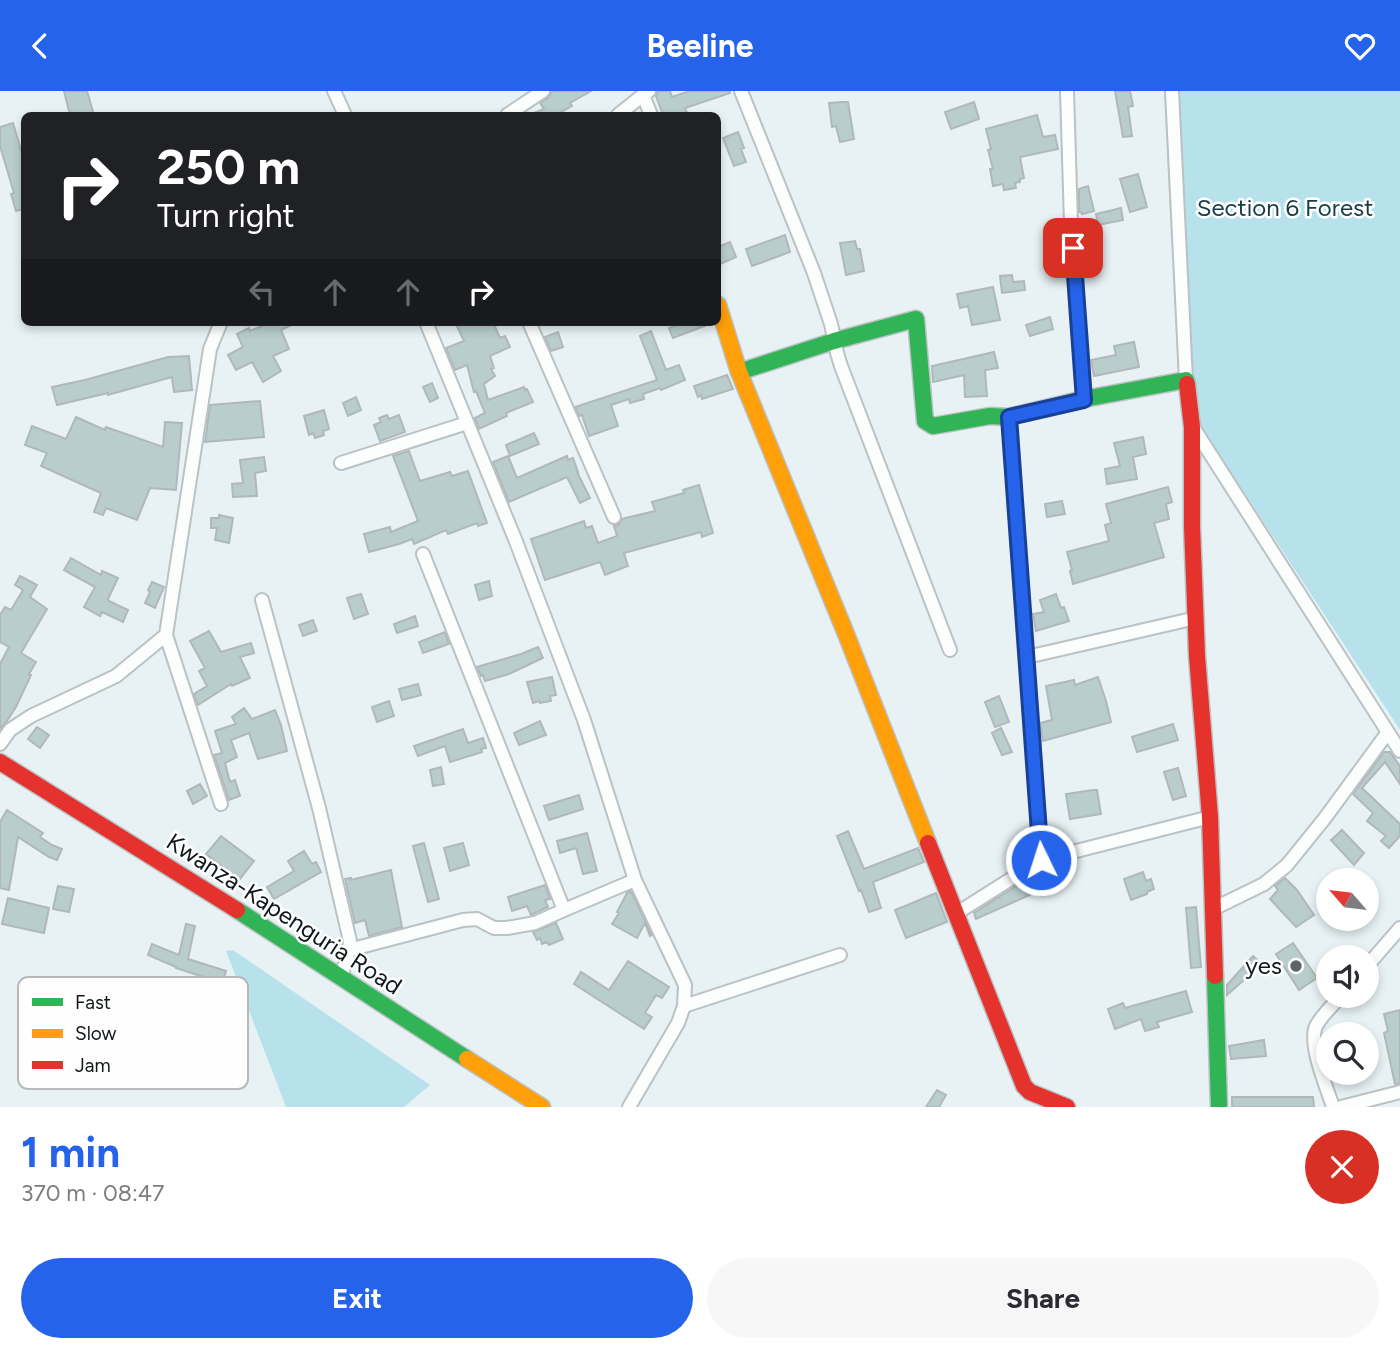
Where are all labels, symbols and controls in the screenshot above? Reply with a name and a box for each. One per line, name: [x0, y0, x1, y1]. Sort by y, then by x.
icon: back: [21, 27, 59, 65]
text: Beeline: [646, 27, 754, 65]
icon: heart: [1341, 27, 1379, 65]
text: 250 m: [157, 137, 300, 196]
icon: right: [42, 140, 133, 231]
park label: Section 6 Forest: [1197, 193, 1373, 222]
text: Turn right: [157, 197, 295, 235]
pin: [1043, 218, 1103, 278]
icon: arrive: [1054, 229, 1092, 267]
icon: left: [243, 273, 281, 311]
icon: ahead: [316, 273, 354, 311]
icon: ahead: [389, 273, 427, 311]
icon: right: [462, 273, 500, 311]
position arrow: [1004, 823, 1078, 897]
street label: Kwanza-Kapenguria Road: [161, 827, 407, 1001]
north arrow: [1316, 868, 1379, 931]
map controls: [1316, 868, 1379, 1085]
button: sound: [1316, 945, 1379, 1008]
place label: yes: [1245, 951, 1282, 980]
marker: yes: [1288, 958, 1304, 974]
legend: [18, 977, 248, 1089]
text: Fast: [75, 991, 111, 1014]
text: Slow: [75, 1022, 117, 1045]
button: search: [1316, 1022, 1379, 1085]
text: Jam: [75, 1054, 111, 1077]
text: 1 min: [21, 1127, 120, 1178]
button: close: [1305, 1130, 1379, 1204]
text: 370 m · 08:47: [21, 1179, 164, 1207]
button: Exit: [21, 1258, 693, 1338]
button: Share: [707, 1258, 1379, 1338]

